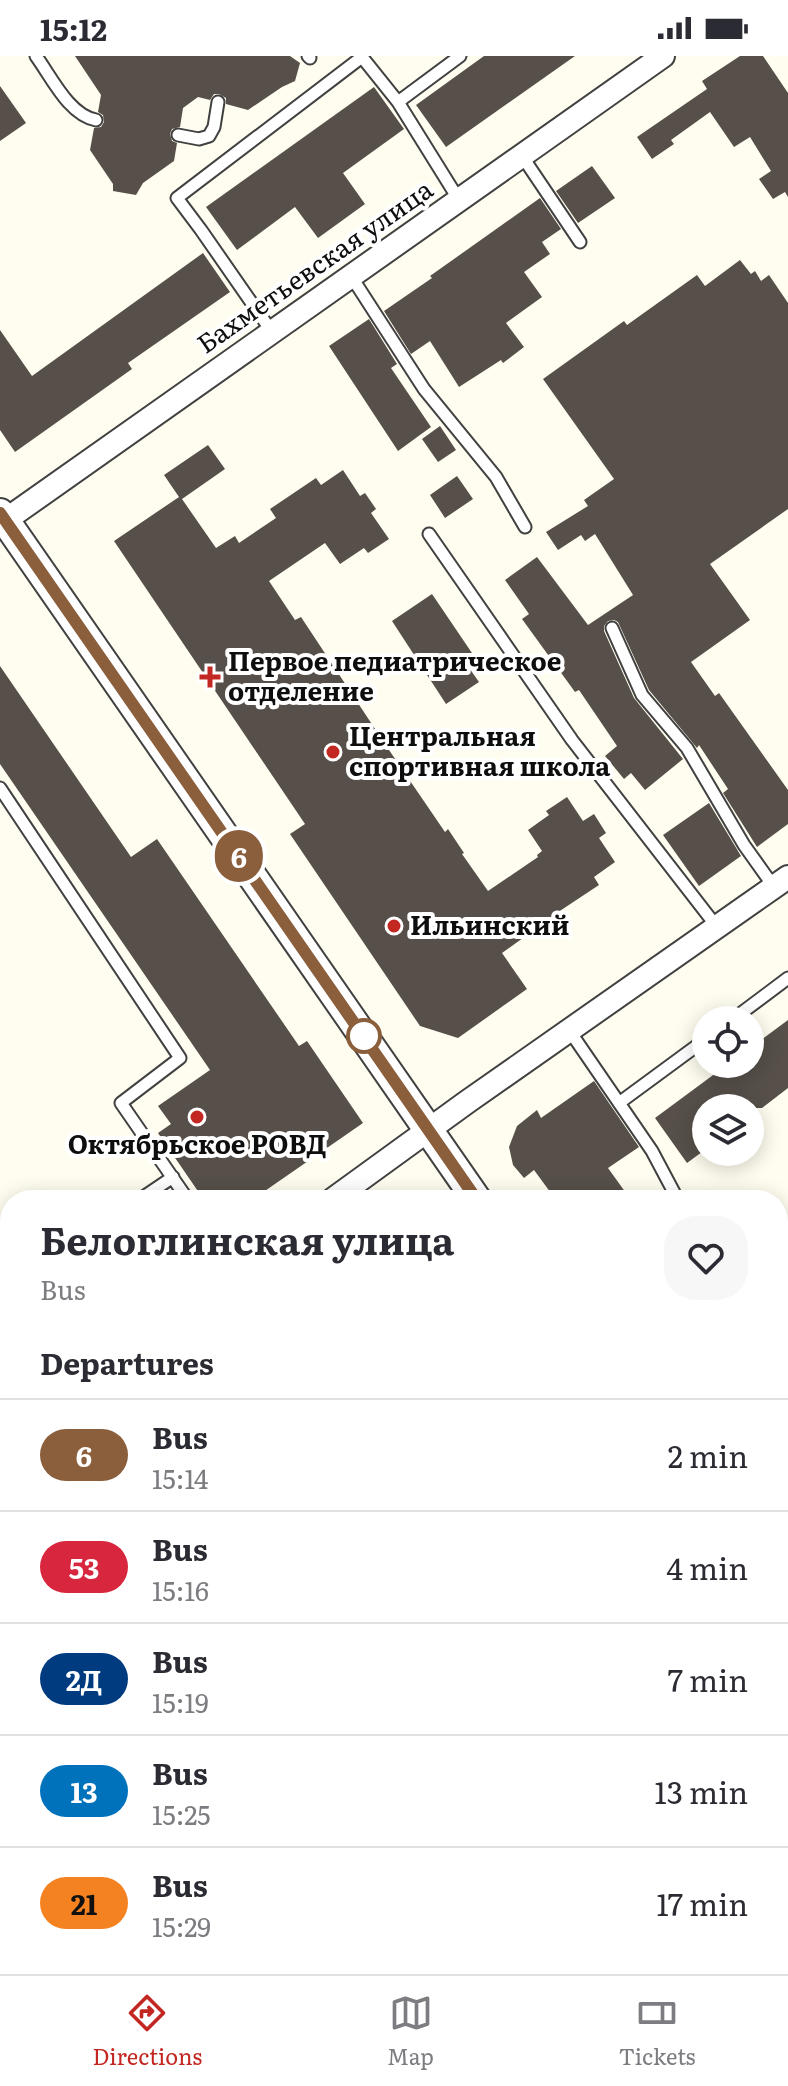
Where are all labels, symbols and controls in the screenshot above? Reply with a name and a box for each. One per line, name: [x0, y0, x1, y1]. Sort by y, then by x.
text: 15:12: [40, 6, 107, 50]
street label: Бахметьевская улица: [188, 169, 439, 361]
place label: Первое педиатрическое отделение: [228, 640, 561, 709]
marker: Первое педиатрическое отделение: [199, 666, 221, 688]
place label: Центральная спортивная школа: [349, 715, 610, 784]
marker: Центральная спортивная школа: [324, 743, 342, 761]
line badge: 6: [213, 830, 265, 882]
text: 6: [231, 835, 247, 877]
place label: Ильинский: [410, 904, 570, 943]
marker: Ильинский: [385, 917, 403, 935]
map controls: [692, 1006, 764, 1166]
button: locate: [692, 1006, 764, 1078]
unlabelled marker: [347, 1019, 381, 1053]
button: layers: [692, 1094, 764, 1166]
marker: Октябрьское РОВД: [188, 1108, 206, 1126]
place label: Октябрьское РОВД: [68, 1123, 326, 1162]
text: Белоглинская улица: [40, 1210, 454, 1267]
button: heart: [664, 1216, 748, 1300]
text: Bus: [40, 1269, 85, 1308]
text: Departures: [40, 1340, 214, 1384]
text: Bus: [152, 1414, 208, 1458]
text: 2 min: [668, 1433, 748, 1477]
text: 6: [76, 1434, 92, 1476]
text: 15:14: [152, 1458, 208, 1497]
text: Bus: [152, 1526, 208, 1570]
text: 4 min: [667, 1545, 748, 1589]
text: 53: [69, 1546, 99, 1588]
text: 15:16: [152, 1570, 209, 1609]
text: Bus: [152, 1638, 208, 1682]
text: 7 min: [668, 1657, 748, 1701]
text: 2Д: [66, 1658, 102, 1700]
text: 15:19: [152, 1682, 209, 1721]
text: Bus: [152, 1750, 208, 1794]
text: 13 min: [655, 1769, 748, 1813]
text: 13: [70, 1770, 98, 1812]
text: 15:25: [152, 1794, 211, 1833]
text: Bus: [152, 1862, 208, 1906]
text: 17 min: [657, 1881, 748, 1925]
text: 21: [71, 1882, 97, 1924]
text: 15:29: [152, 1906, 211, 1945]
tab: Directions: [92, 1991, 202, 2072]
tab: Map: [387, 1991, 434, 2072]
tab: Tickets: [619, 1991, 696, 2072]

